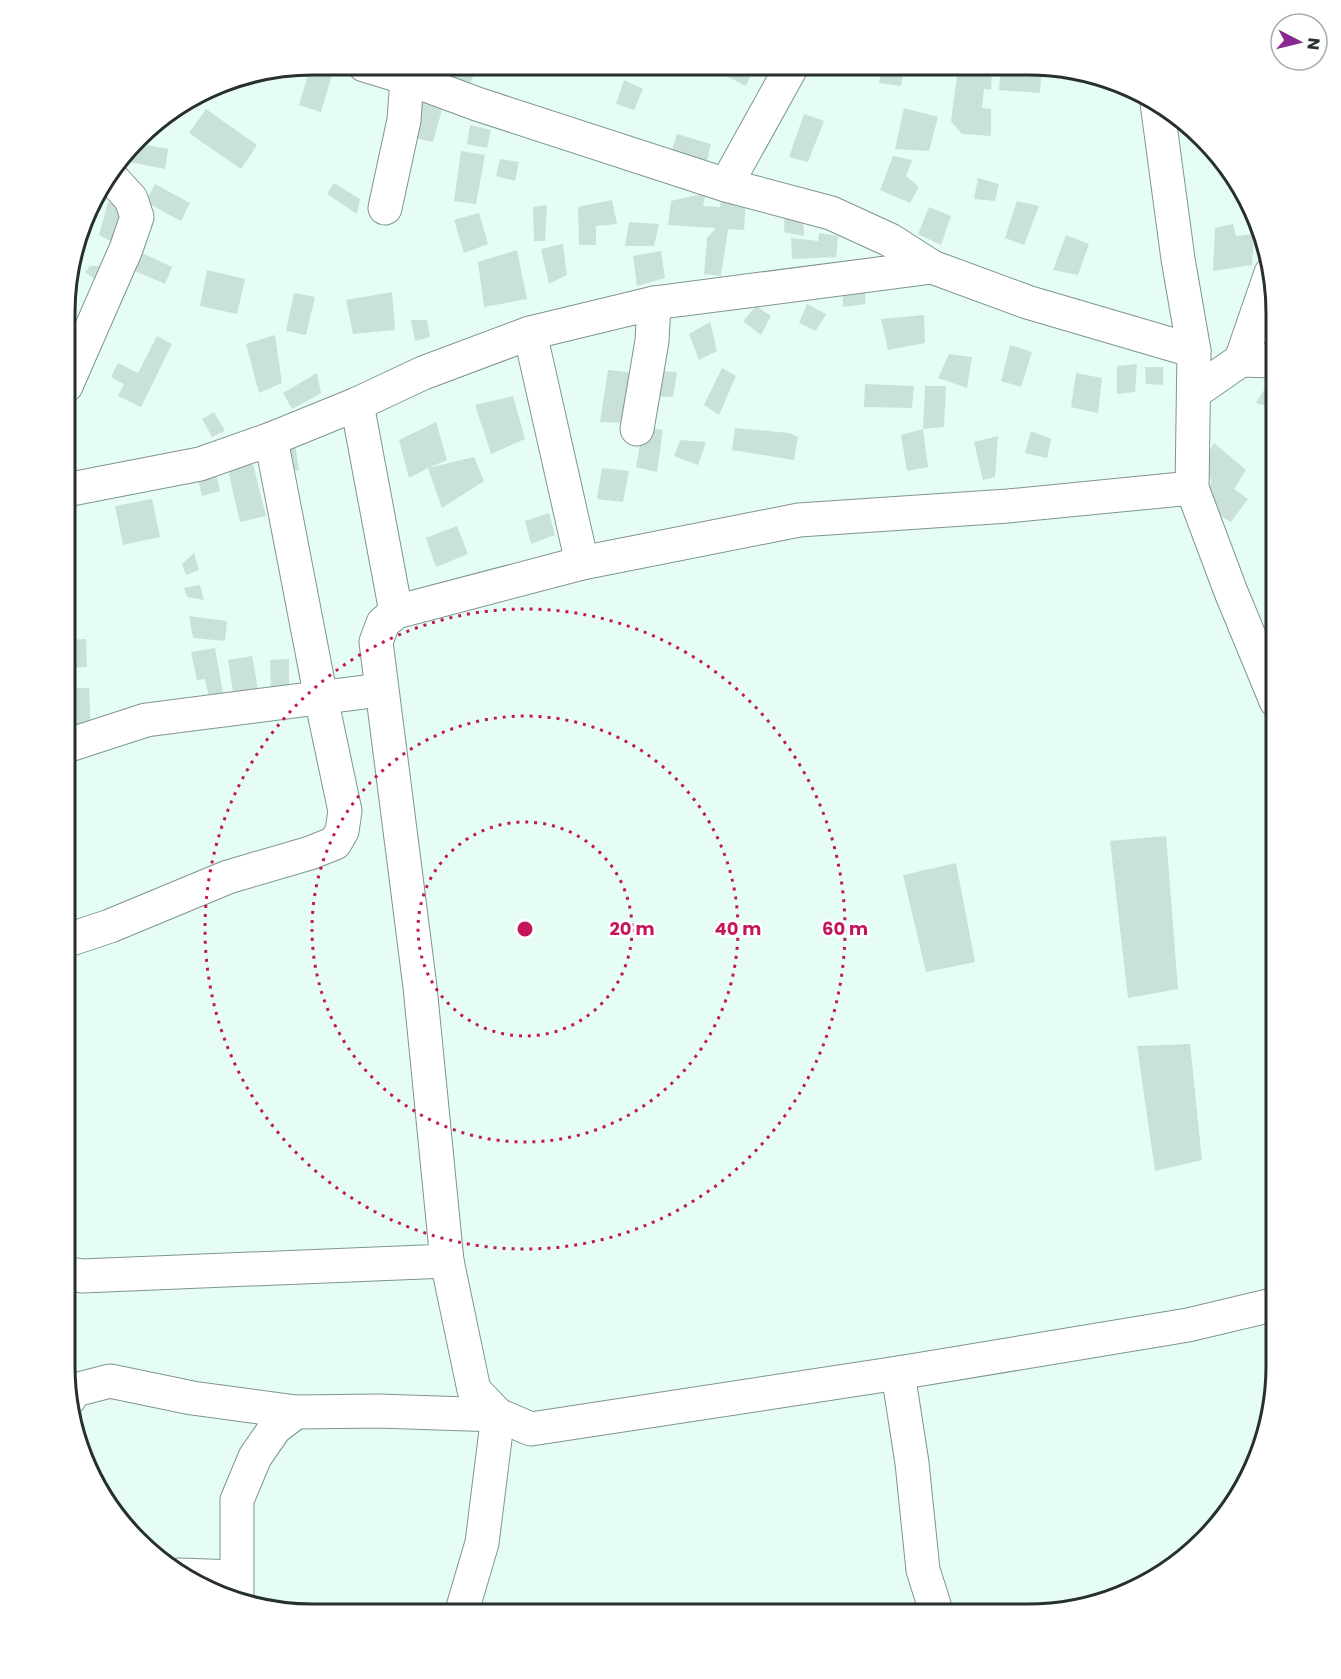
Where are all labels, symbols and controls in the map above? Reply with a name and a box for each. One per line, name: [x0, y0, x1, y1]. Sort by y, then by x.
north arrow: [1269, 12, 1329, 72]
text: N: [1301, 36, 1326, 51]
text: 20 m: [610, 916, 654, 941]
text: 40 m: [715, 916, 761, 941]
text: 60 m: [822, 916, 868, 941]
centre of rings: [515, 919, 535, 939]

